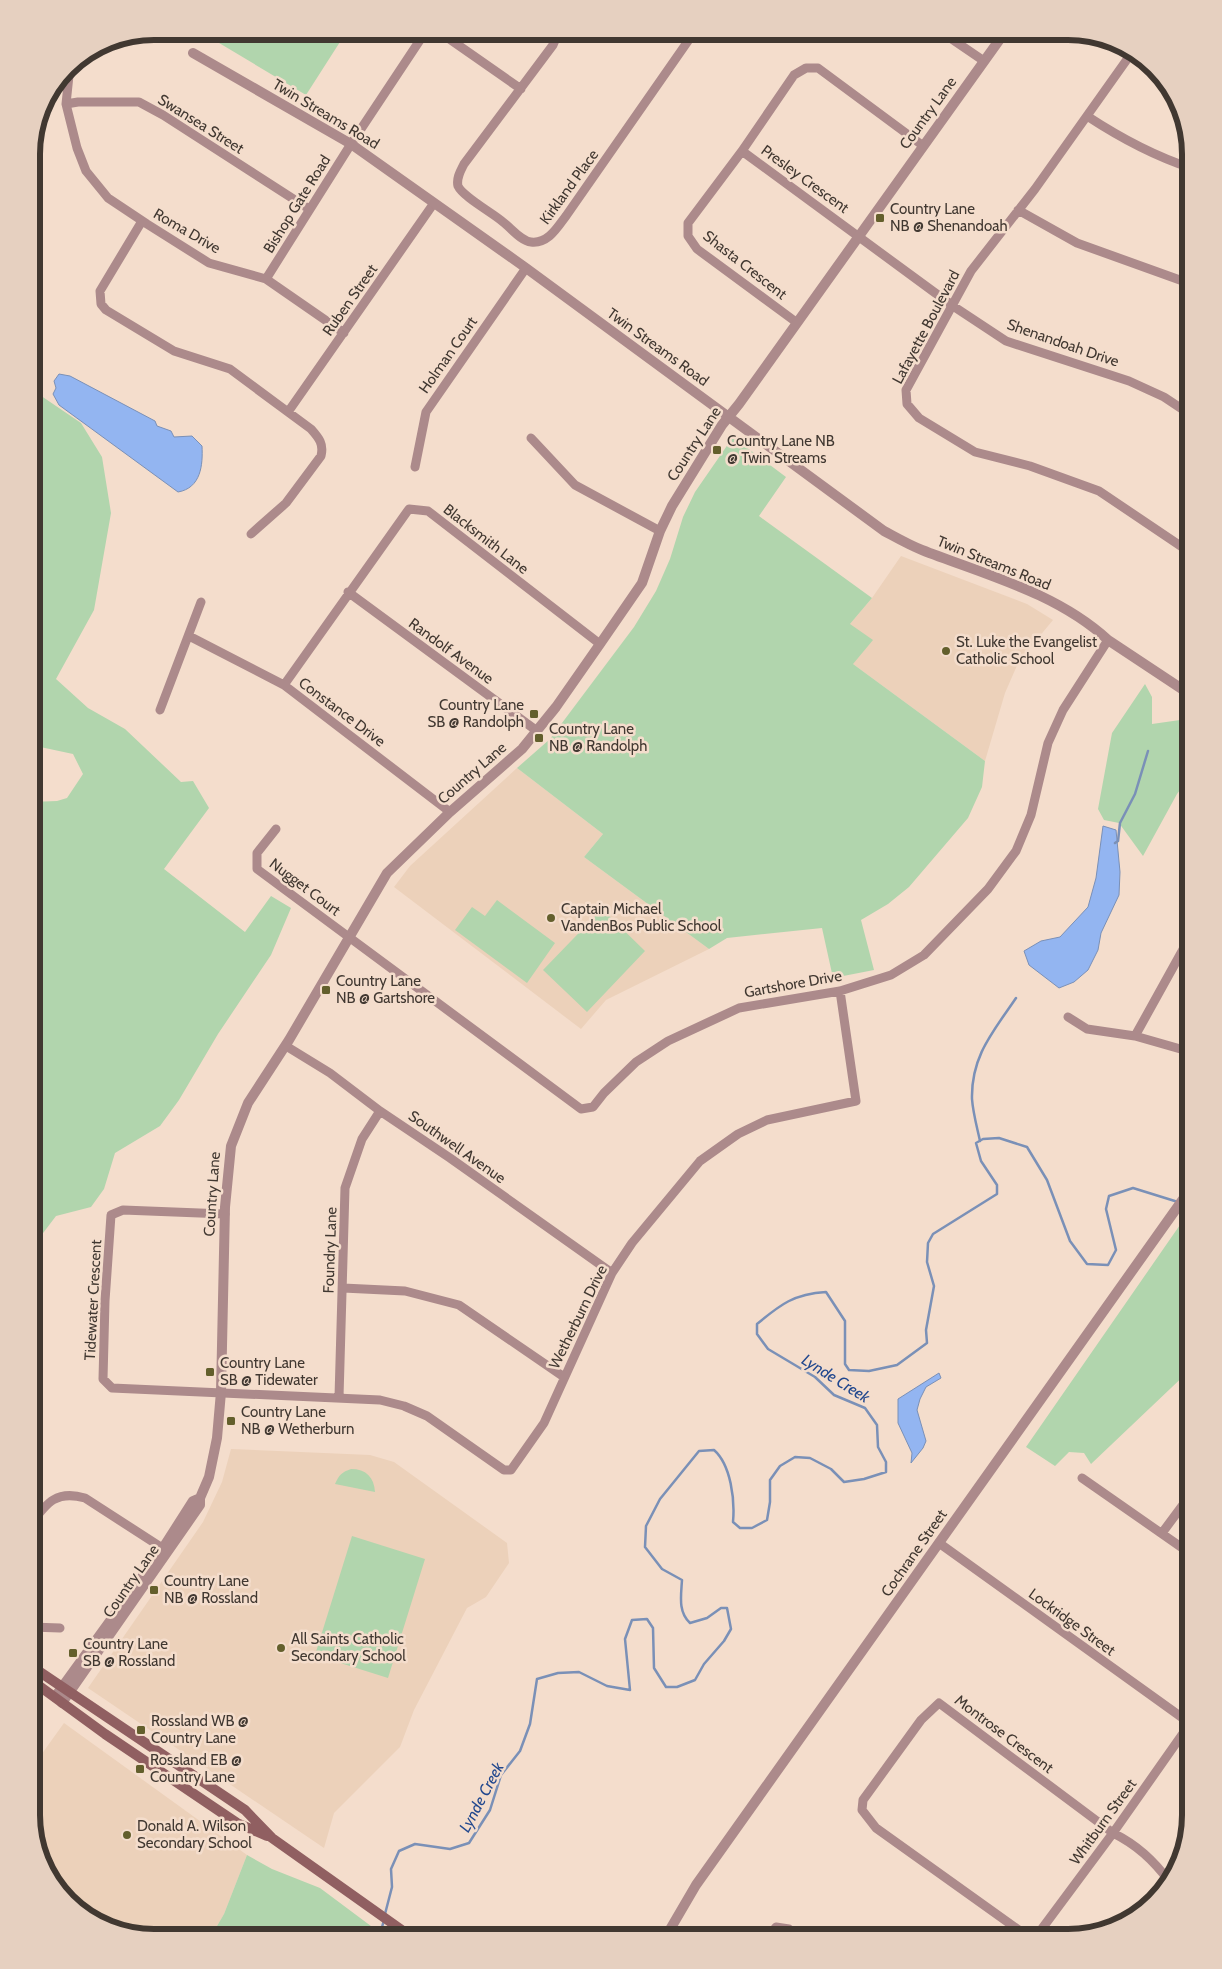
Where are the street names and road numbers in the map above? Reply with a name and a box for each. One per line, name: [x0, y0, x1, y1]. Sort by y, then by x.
street label: Country Lane: [896, 73, 960, 153]
street label: Twin Streams Road: [270, 75, 382, 153]
street label: Swansea Street: [155, 90, 247, 158]
street label: Presley Crescent: [758, 141, 852, 217]
street label: Kirkland Place: [536, 146, 602, 228]
street label: Bishop Gate Road: [260, 152, 334, 256]
street label: Roma Drive: [150, 205, 224, 258]
street label: Shasta Crescent: [700, 227, 790, 303]
street label: Ruben Street: [319, 261, 381, 339]
street label: Lafayette Boulevard: [888, 267, 964, 387]
street label: Twin Streams Road: [604, 304, 712, 390]
street label: Holman Court: [415, 313, 481, 397]
street label: Shenandoah Drive: [1005, 315, 1122, 371]
street label: Country Lane: [663, 403, 725, 485]
street label: Blacksmith Lane: [440, 500, 532, 578]
street label: Twin Streams Road: [935, 532, 1053, 594]
street label: Randolf Avenue: [405, 614, 497, 688]
street label: Constance Drive: [295, 674, 389, 751]
street label: Country Lane: [434, 738, 510, 808]
street label: Nugget Court: [266, 854, 344, 920]
street label: Gartshore Drive: [743, 966, 844, 1001]
street label: Southwell Avenue: [405, 1107, 509, 1187]
street label: Country Lane: [200, 1151, 224, 1237]
street label: Foundry Lane: [319, 1206, 341, 1294]
street label: Tidewater Crescent: [81, 1239, 105, 1361]
street label: Wetherburn Drive: [545, 1262, 611, 1372]
street label: Cochrane Street: [877, 1506, 951, 1600]
street label: Country Lane: [99, 1541, 163, 1621]
street label: Lockridge Street: [1025, 1585, 1119, 1659]
street label: Montrose Crescent: [951, 1691, 1057, 1777]
street label: Whitburn Street: [1066, 1776, 1140, 1868]

